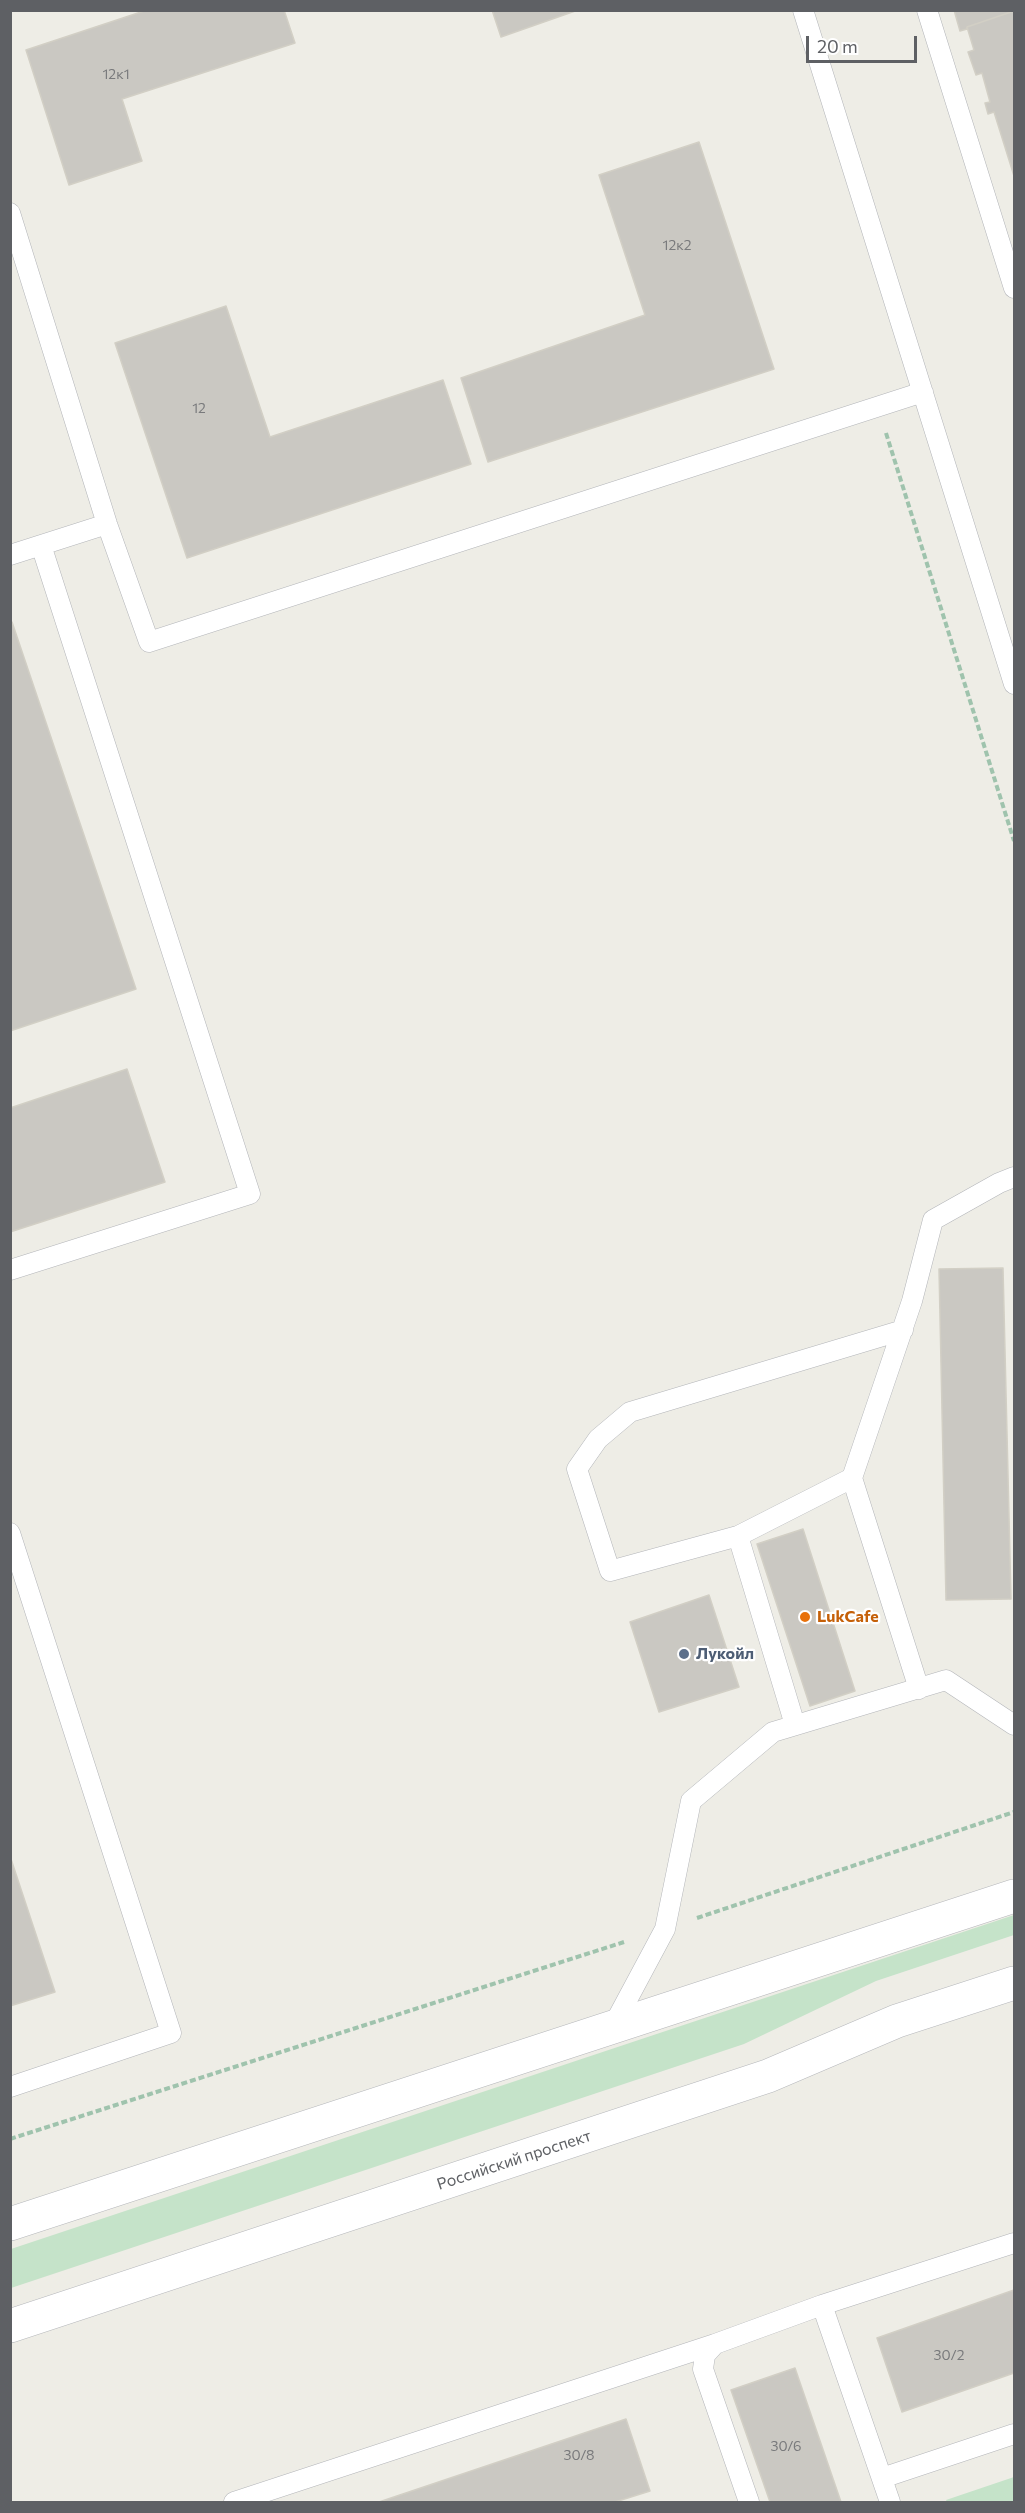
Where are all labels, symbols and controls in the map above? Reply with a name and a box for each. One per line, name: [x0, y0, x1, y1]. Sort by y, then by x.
scale bar: [809, 24, 920, 62]
text: 20 m: [817, 35, 858, 57]
house number: 12к1: [102, 66, 130, 82]
house number: 12к2: [662, 237, 692, 253]
house number: 12: [192, 400, 206, 416]
place label: LukCafe: [817, 1607, 879, 1627]
marker: LukCafe: [798, 1610, 812, 1624]
place label: Лукойл: [696, 1644, 754, 1664]
marker: Лукойл: [677, 1647, 691, 1661]
street label: Российский проспект: [434, 2126, 594, 2194]
house number: 30/2: [934, 2347, 964, 2363]
house number: 30/6: [770, 2438, 802, 2454]
house number: 30/8: [563, 2447, 595, 2463]

